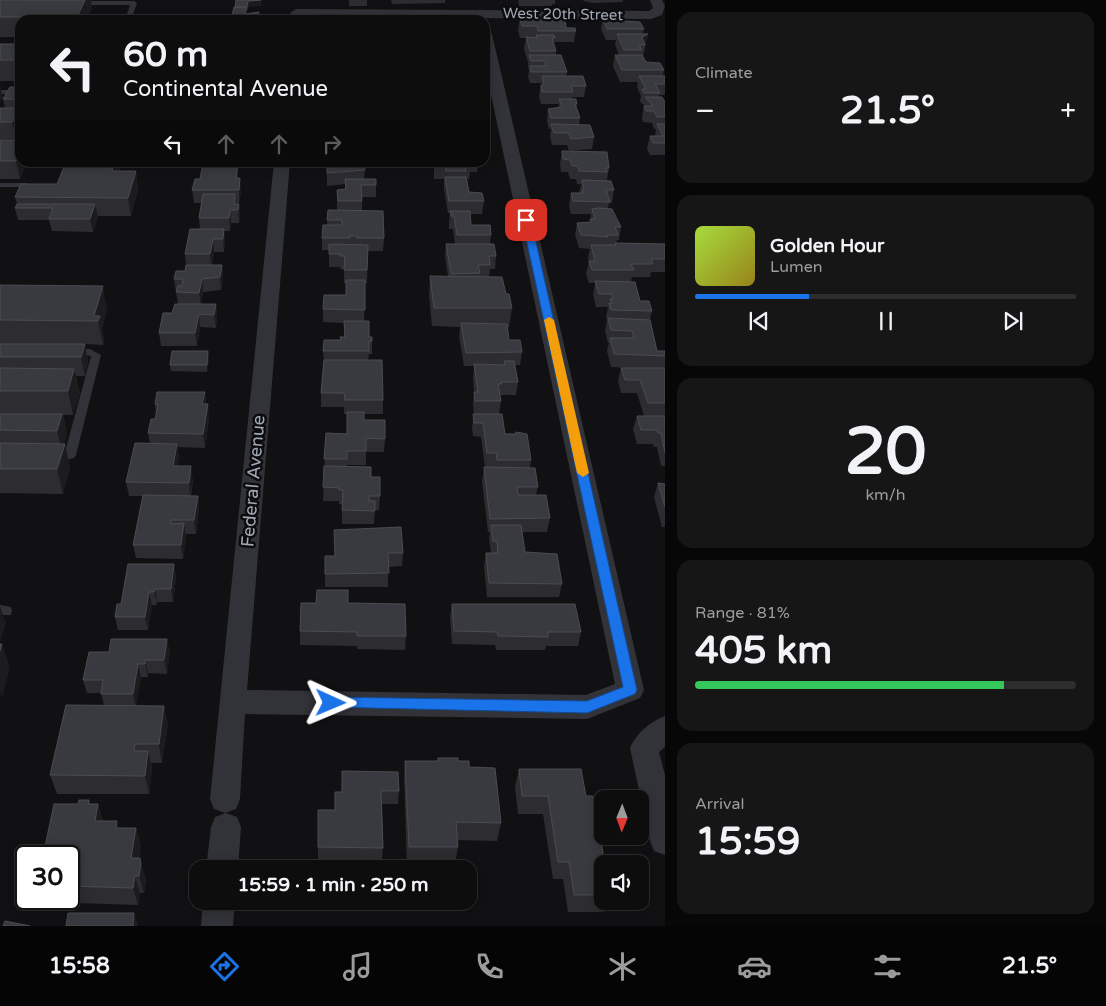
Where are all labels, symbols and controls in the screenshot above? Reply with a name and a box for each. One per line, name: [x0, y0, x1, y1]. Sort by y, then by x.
street label: West 20th Street: [503, 4, 624, 24]
text: 60 m: [123, 34, 208, 76]
icon: left: [40, 35, 105, 100]
text: Climate: [695, 63, 753, 83]
text: Continental Avenue: [123, 76, 328, 102]
text: 21.5°: [840, 88, 935, 134]
text: −: [695, 94, 715, 128]
text: +: [1060, 94, 1076, 128]
icon: left: [159, 130, 187, 158]
icon: ahead: [212, 130, 240, 158]
icon: ahead: [265, 130, 293, 158]
icon: right: [318, 130, 346, 158]
pin: [505, 199, 547, 241]
icon: arrive: [512, 206, 540, 234]
text: Golden Hour: [770, 235, 884, 257]
text: Lumen: [770, 257, 822, 277]
icon: previous: [745, 307, 773, 335]
icon: pause: [872, 307, 900, 335]
icon: next: [999, 307, 1027, 335]
text: 20: [845, 413, 926, 492]
street label: Federal Avenue: [236, 414, 270, 548]
text: km/h: [865, 485, 906, 505]
text: Range · 81%: [695, 603, 790, 623]
text: 405 km: [695, 628, 832, 674]
position arrow: [304, 676, 356, 728]
north arrow: [594, 790, 649, 845]
map controls: [594, 790, 649, 910]
text: Arrival: [695, 794, 744, 814]
text: 15:59: [695, 819, 800, 865]
speed limit sign: 30: [15, 845, 80, 910]
button: sound: [594, 855, 649, 910]
text: 15:59 · 1 min · 250 m: [237, 874, 429, 896]
icon: directions: [207, 949, 242, 984]
icon: music: [340, 949, 375, 984]
icon: phone: [472, 949, 507, 984]
icon: climate: [605, 949, 640, 984]
icon: car: [737, 949, 772, 984]
icon: filters: [870, 949, 905, 984]
text: 15:58: [49, 953, 110, 979]
text: 21.5°: [1002, 953, 1057, 979]

